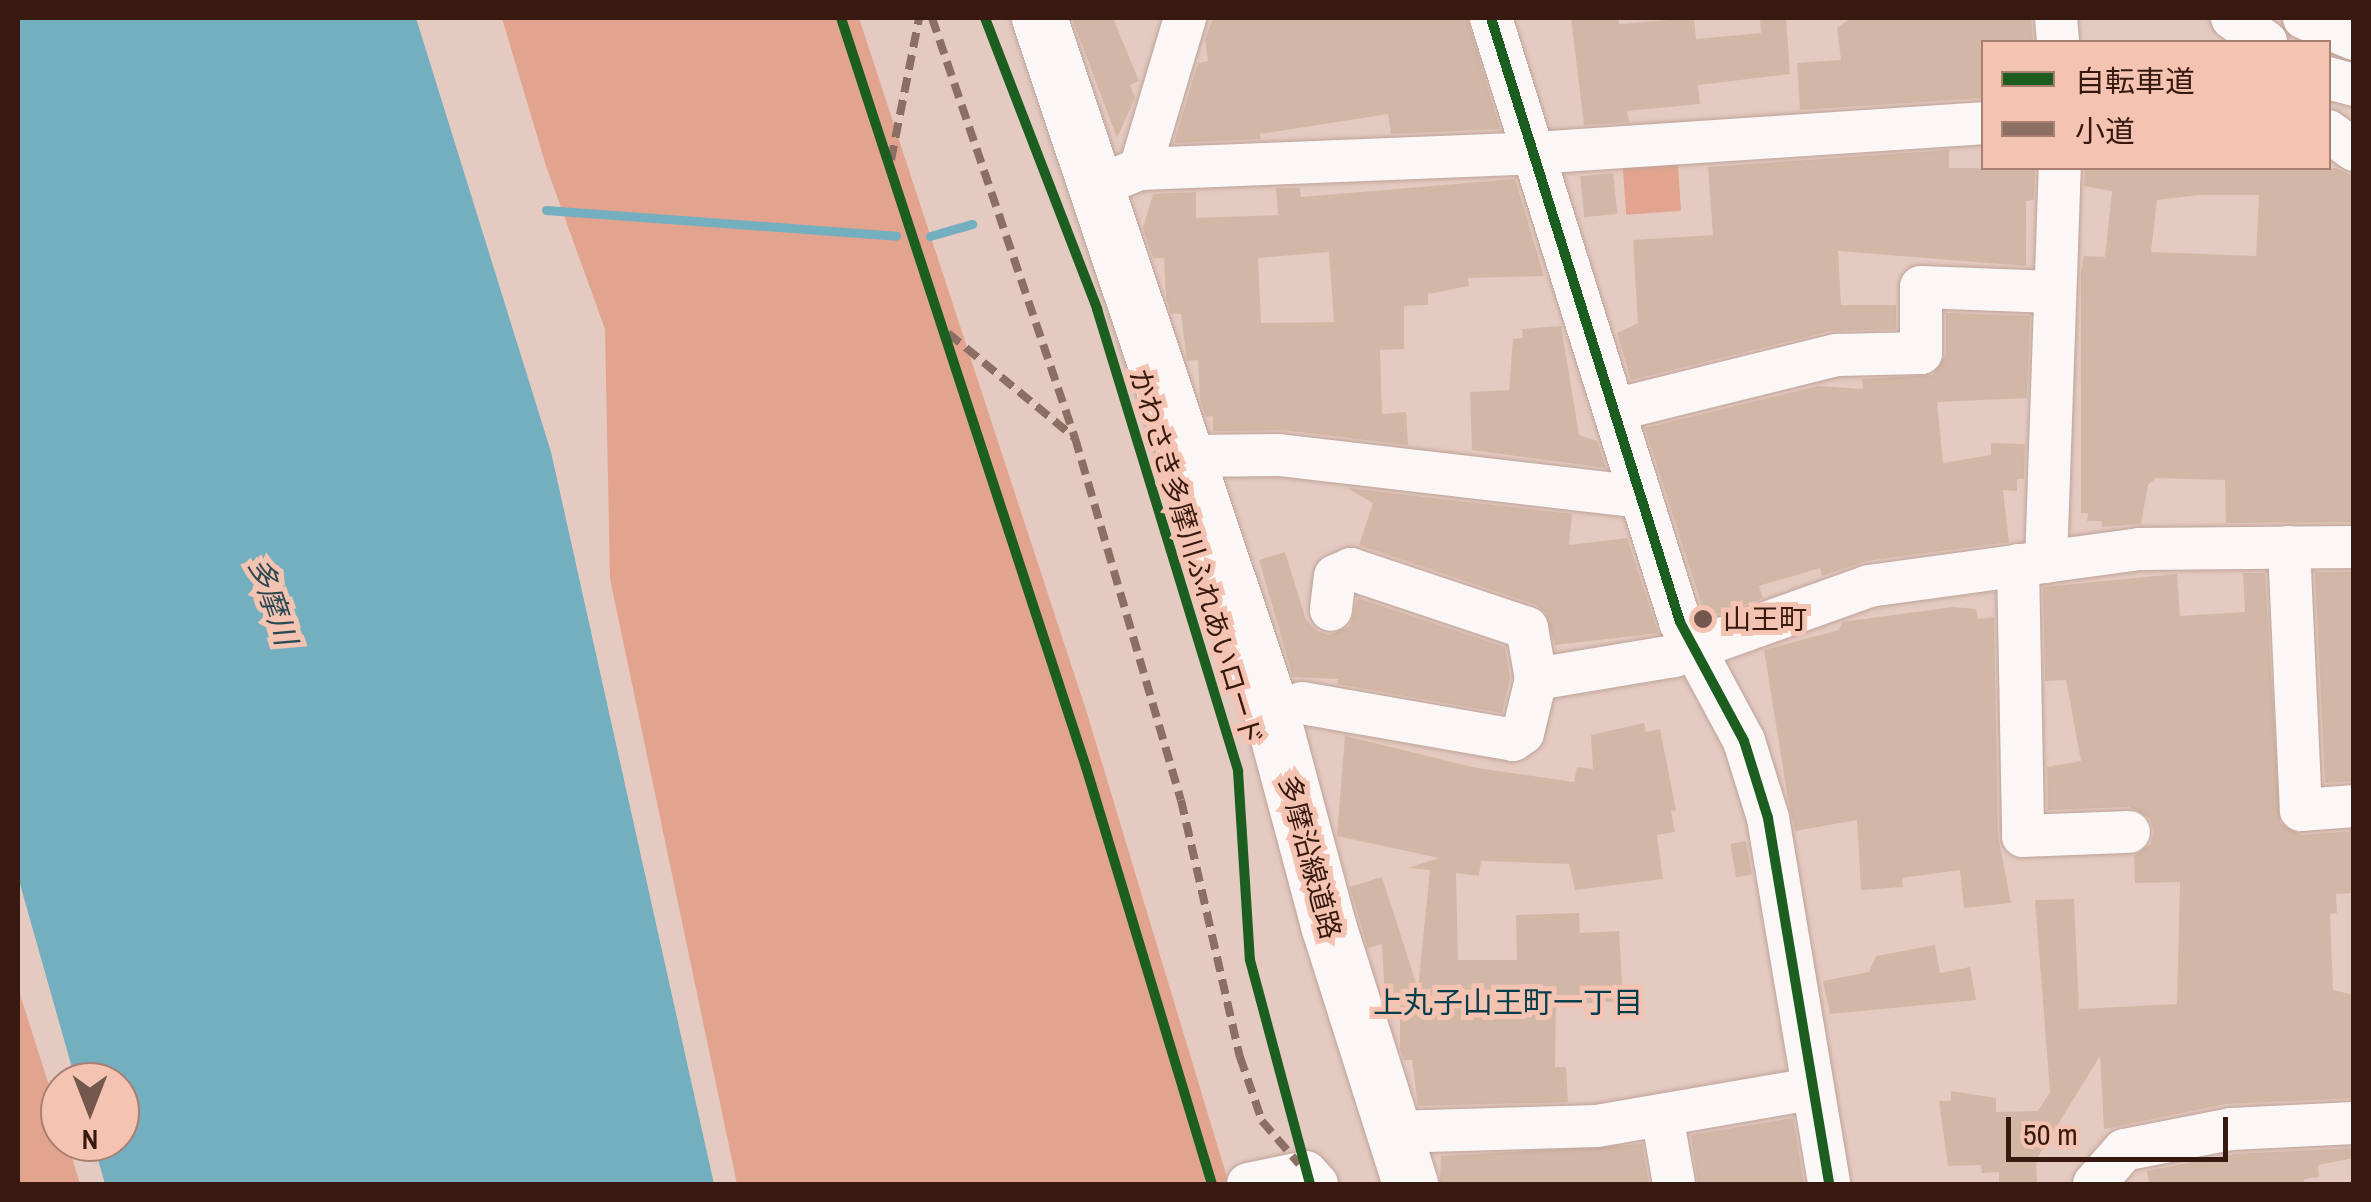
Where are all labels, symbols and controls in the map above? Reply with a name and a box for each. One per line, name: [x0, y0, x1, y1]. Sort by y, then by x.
legend: [1981, 40, 2331, 170]
text: 自転車道: [2075, 61, 2195, 101]
text: 小道: [2075, 111, 2135, 151]
street label: かわさき多摩川ふれあいロード: [1123, 365, 1269, 749]
water label: 多摩川: [241, 553, 305, 649]
place label: 山王町: [1723, 602, 1807, 636]
marker: 山王町: [1692, 608, 1714, 630]
street label: 多摩沿線道路: [1272, 772, 1348, 942]
district label: 上丸子山王町一丁目: [1373, 984, 1643, 1020]
north arrow: [40, 1062, 140, 1162]
scale bar: [2011, 1097, 2234, 1159]
text: 50 m: [2023, 1114, 2078, 1154]
text: N: [82, 1121, 98, 1159]

